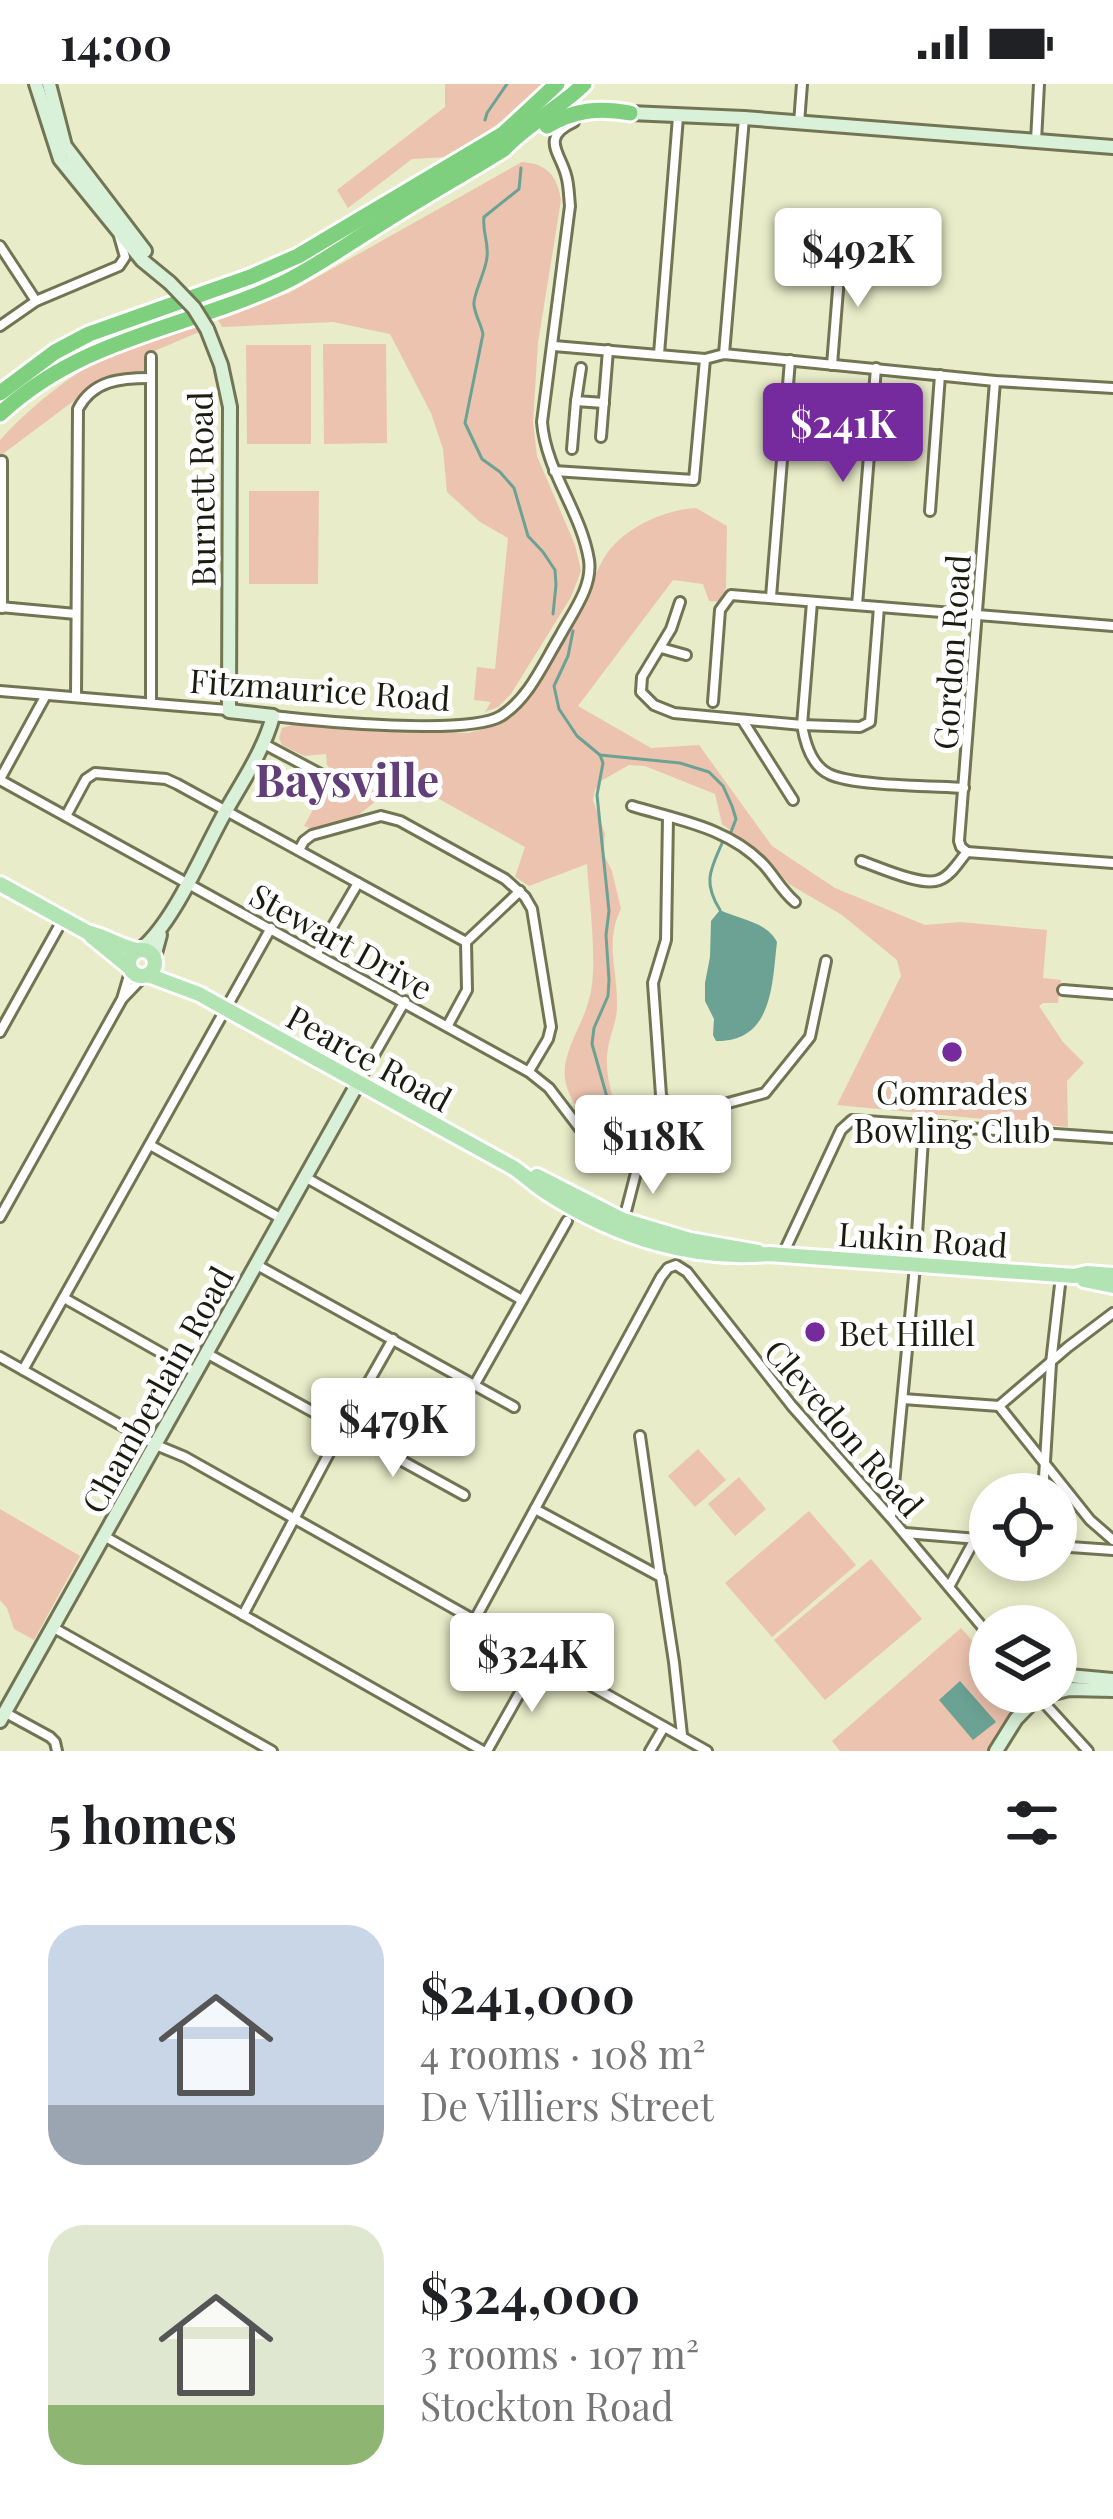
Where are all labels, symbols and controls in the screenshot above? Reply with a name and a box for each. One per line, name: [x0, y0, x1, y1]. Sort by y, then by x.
text: 14:00: [60, 12, 172, 72]
pin: $492K: [774, 208, 942, 310]
text: $492K: [802, 221, 914, 273]
pin: $241K: [759, 383, 927, 485]
street label: Burnett Road: [176, 391, 224, 587]
text: $241K: [790, 396, 896, 448]
street label: Gordon Road: [921, 553, 979, 751]
street label: Fitzmaurice Road: [188, 657, 452, 719]
district label: Baysville: [255, 748, 439, 808]
street label: Stewart Drive: [243, 872, 441, 1008]
street label: Pearce Road: [280, 994, 460, 1120]
marker: Comrades Bowling Club: [939, 1039, 965, 1065]
place label: Comrades Bowling Club: [853, 1069, 1051, 1151]
pin: $118K: [569, 1095, 737, 1197]
text: $118K: [602, 1108, 704, 1160]
street label: Lukin Road: [837, 1210, 1009, 1266]
street label: Chamberlain Road: [70, 1258, 242, 1520]
place label: Bet Hillel: [839, 1310, 975, 1354]
marker: Bet Hillel: [802, 1319, 828, 1345]
street label: Clevedon Road: [756, 1329, 934, 1525]
pin: $479K: [309, 1378, 477, 1480]
text: $479K: [338, 1391, 448, 1443]
map controls: [969, 1473, 1077, 1713]
button: locate: [969, 1473, 1077, 1581]
button: layers: [969, 1605, 1077, 1713]
pin: $324K: [448, 1613, 616, 1715]
text: $324K: [477, 1626, 587, 1678]
text: 5 homes: [48, 1789, 237, 1857]
icon: filters: [999, 1790, 1065, 1856]
text: $241,000: [420, 1959, 635, 2027]
icon: home: [144, 1973, 288, 2117]
text: 4 rooms · 108 m²: [420, 2027, 706, 2079]
text: De Villiers Street: [420, 2079, 714, 2131]
text: $324,000: [420, 2259, 640, 2327]
icon: home: [144, 2273, 288, 2417]
text: 3 rooms · 107 m²: [420, 2327, 699, 2379]
text: Stockton Road: [420, 2379, 674, 2431]

